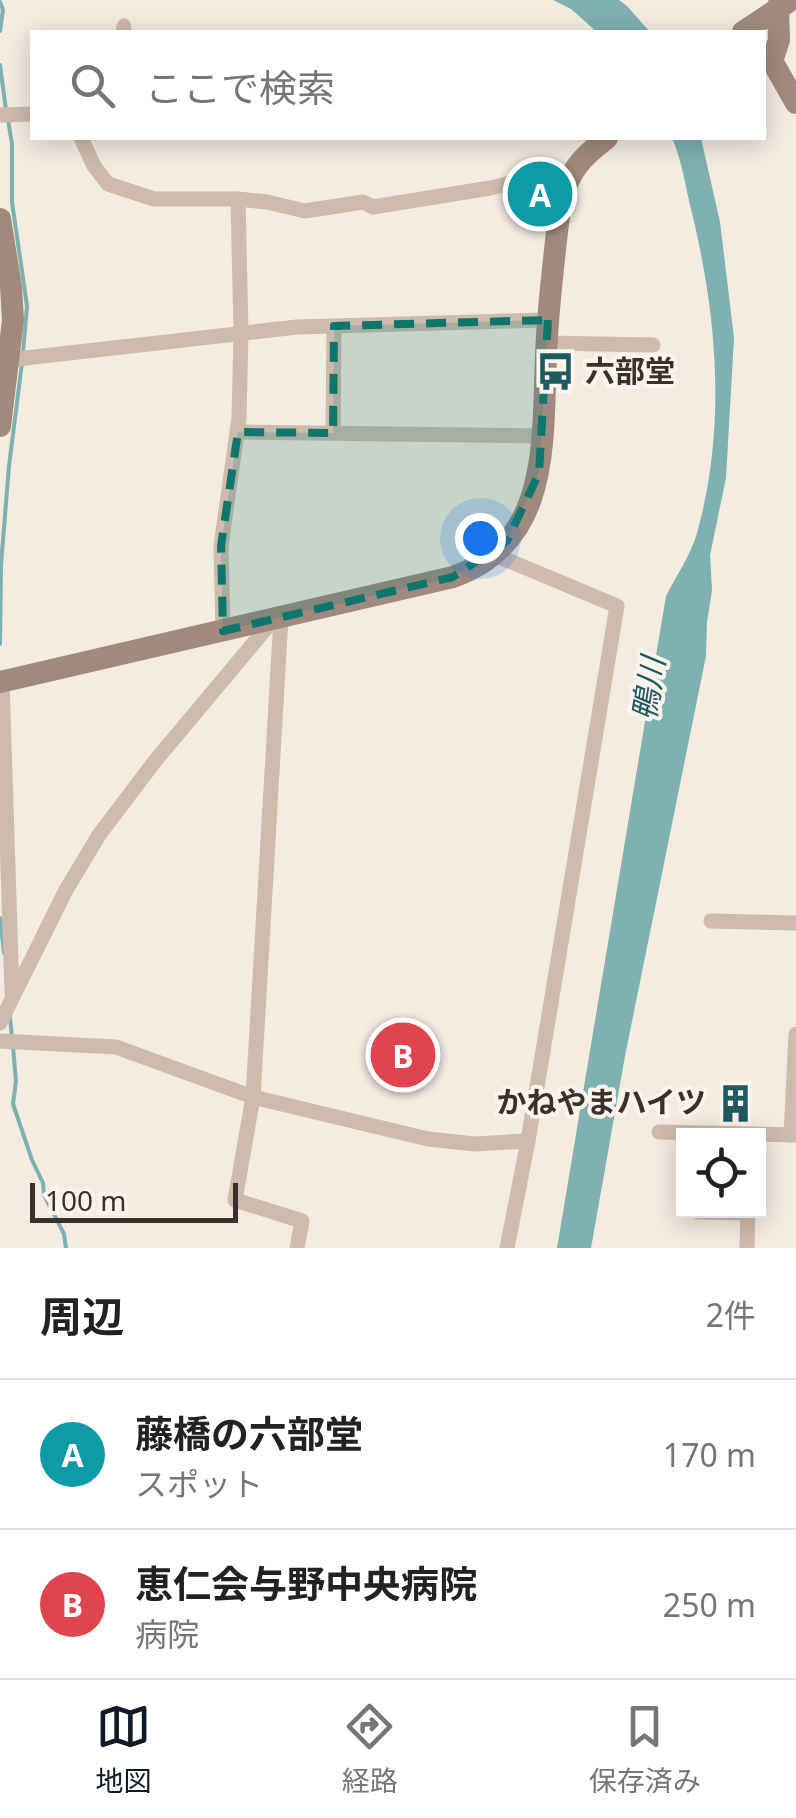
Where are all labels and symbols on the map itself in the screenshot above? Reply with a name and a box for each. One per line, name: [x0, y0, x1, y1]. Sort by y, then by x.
pin: A: [508, 156, 572, 232]
place label: 六部堂: [585, 350, 675, 391]
bus stop icon: 六部堂: [534, 351, 576, 393]
your location: [455, 513, 506, 564]
water label: 鴨川: [621, 651, 674, 724]
pin: B: [370, 1018, 436, 1092]
place label: かねやまハイツ: [497, 1081, 706, 1122]
building icon: かねやまハイツ: [715, 1082, 757, 1124]
scale bar: [30, 1178, 238, 1222]

